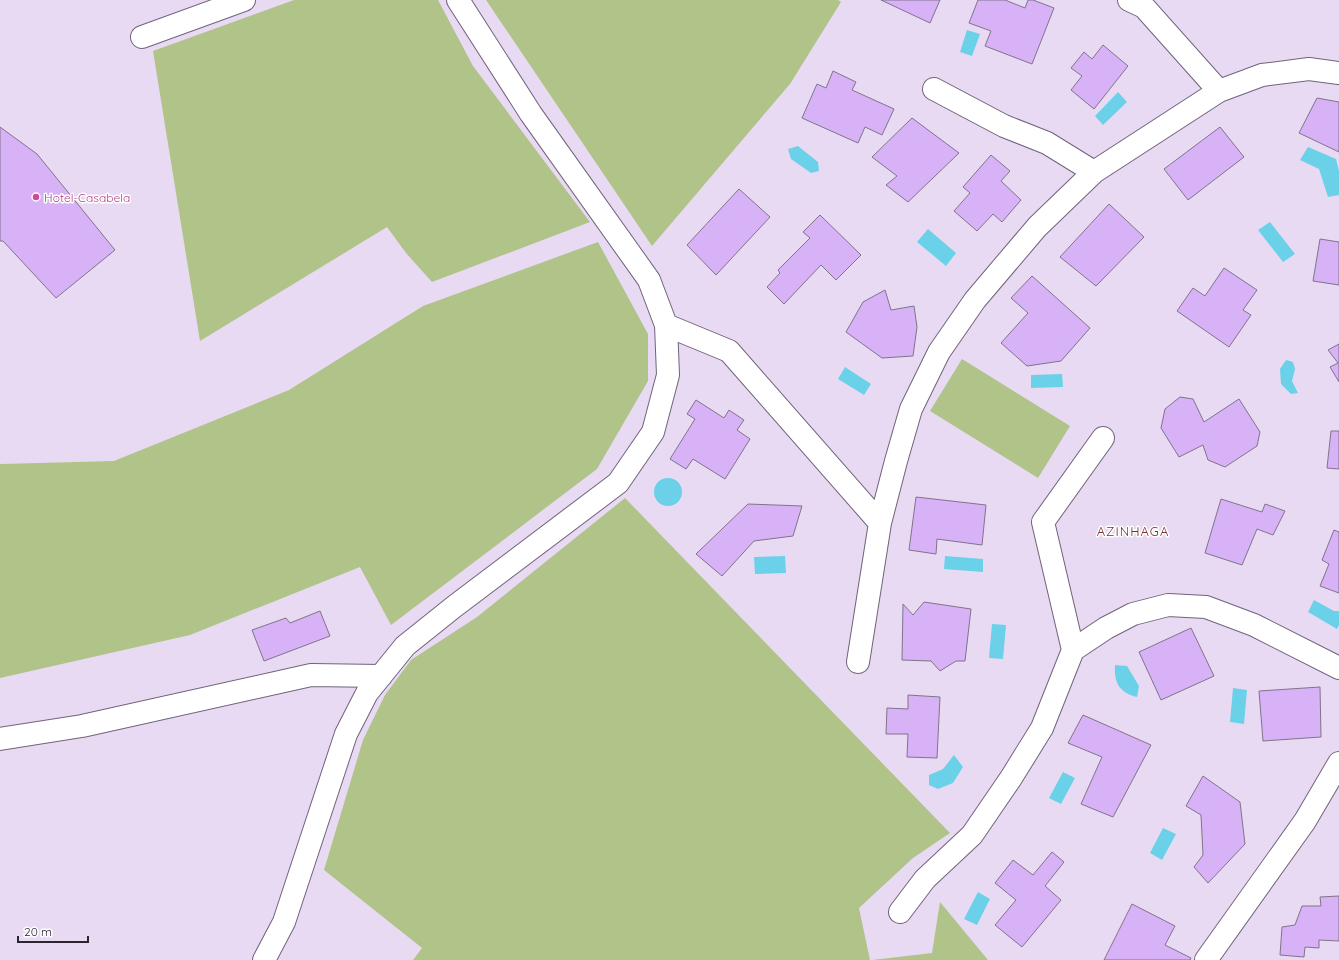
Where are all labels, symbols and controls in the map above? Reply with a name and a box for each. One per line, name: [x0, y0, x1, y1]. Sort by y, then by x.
place label: Hotel-Casabela: [44, 190, 130, 205]
marker: Hotel-Casabela: [31, 192, 41, 202]
district label: AZINHAGA: [1097, 523, 1169, 539]
scale bar: [18, 918, 88, 944]
text: 20 m: [24, 924, 52, 939]

